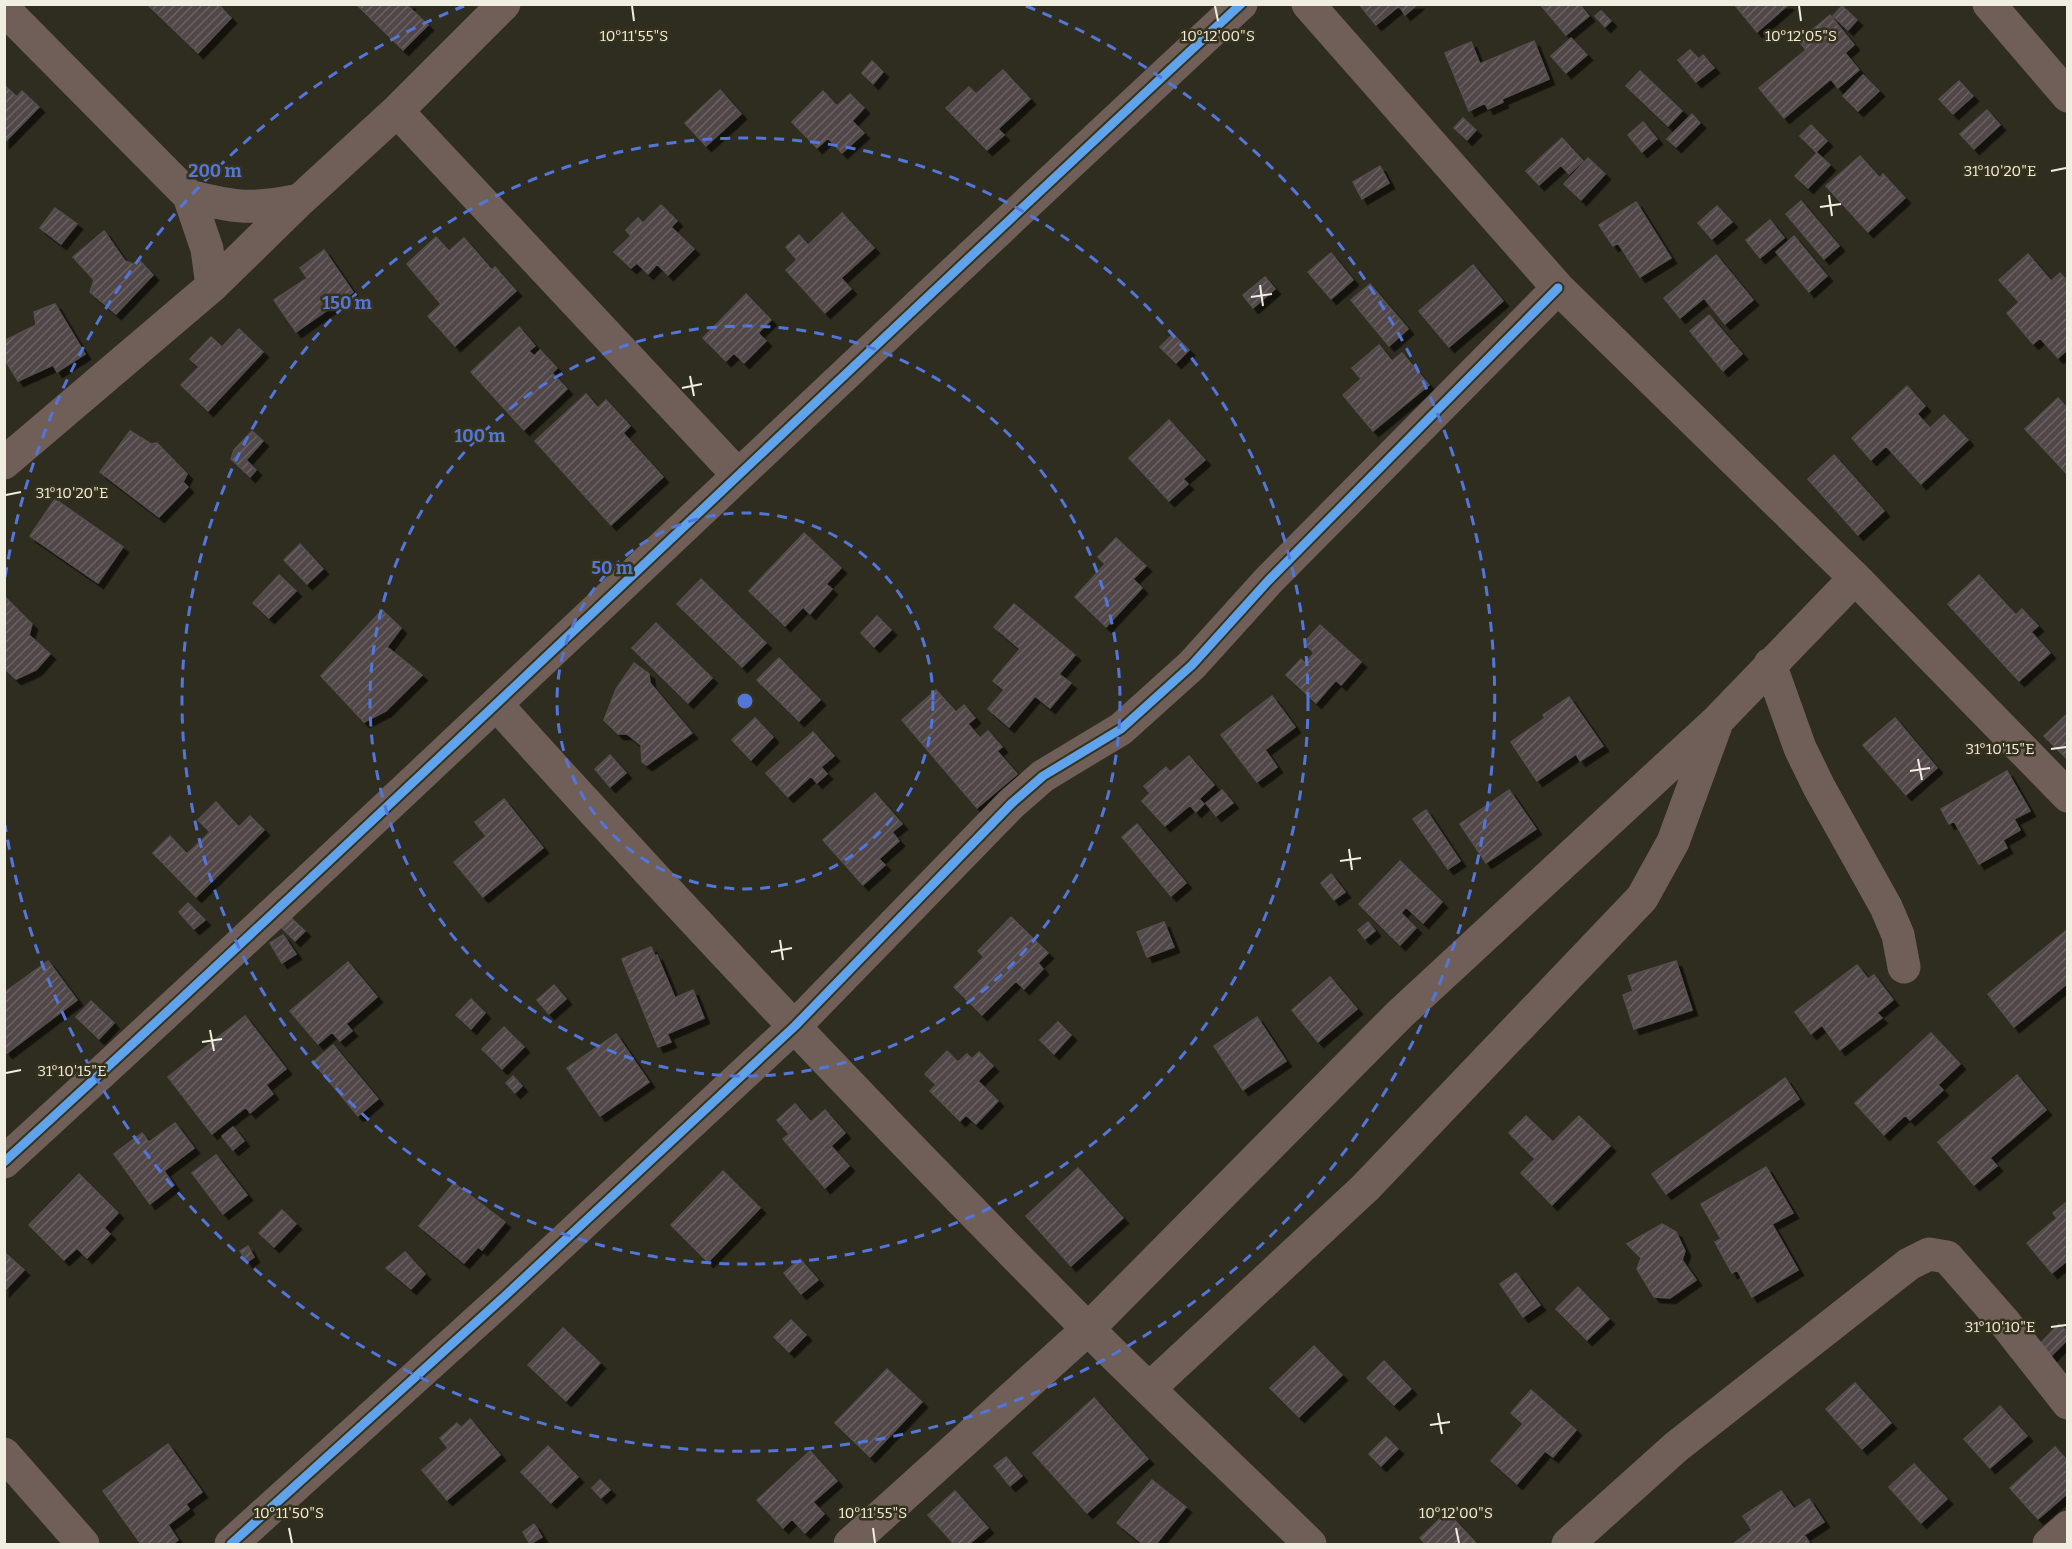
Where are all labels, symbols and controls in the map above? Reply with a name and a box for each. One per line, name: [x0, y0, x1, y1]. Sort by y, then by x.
text: 10°11'55"S: [600, 27, 668, 45]
text: 10°12'00"S: [1181, 27, 1255, 45]
text: 10°12'05"S: [1765, 27, 1837, 45]
text: 200 m: [188, 160, 242, 182]
text: 31°10'20"E: [1964, 162, 2036, 180]
text: 150 m: [322, 292, 372, 314]
text: 100 m: [454, 425, 506, 447]
text: 31°10'20"E: [36, 484, 108, 502]
text: 50 m: [591, 557, 633, 579]
centre of rings: [735, 691, 755, 711]
text: 31°10'15"E: [1966, 740, 2035, 758]
text: 31°10'15"E: [38, 1062, 107, 1080]
text: 31°10'10"E: [1965, 1318, 2035, 1336]
text: 10°11'50"S: [254, 1504, 324, 1522]
text: 10°11'55"S: [839, 1504, 907, 1522]
text: 10°12'00"S: [1419, 1504, 1493, 1522]

